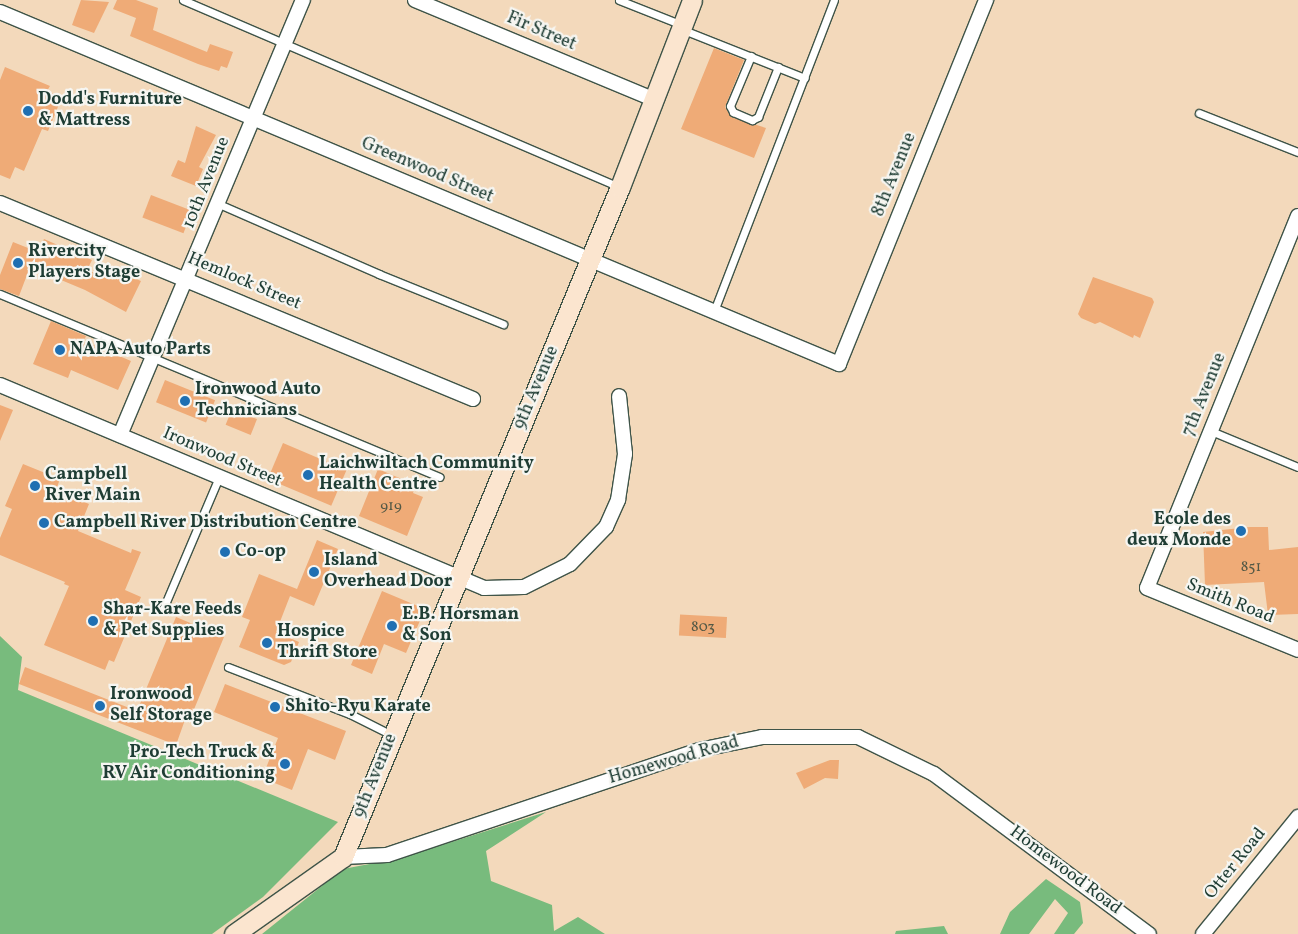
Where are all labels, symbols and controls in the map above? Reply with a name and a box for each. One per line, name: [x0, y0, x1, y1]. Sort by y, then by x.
street label: Fir Street: [503, 8, 579, 56]
place label: Dodd's Furniture & Mattress: [38, 90, 182, 132]
marker: Dodd's Furniture & Mattress: [22, 105, 34, 117]
street label: 8th Avenue: [868, 130, 922, 220]
street label: Greenwood Street: [358, 133, 496, 209]
street label: 10th Avenue: [179, 134, 235, 232]
place label: Rivercity Players Stage: [28, 242, 140, 284]
street label: Hemlock Street: [184, 248, 304, 316]
marker: Rivercity Players Stage: [12, 257, 24, 269]
place label: NAPA Auto Parts: [70, 339, 211, 361]
street label: 9th Avenue: [510, 343, 564, 433]
marker: NAPA Auto Parts: [54, 344, 66, 356]
street label: 7th Avenue: [1178, 350, 1232, 440]
place label: Ironwood Auto Technicians: [195, 380, 321, 422]
marker: Ironwood Auto Technicians: [179, 395, 191, 407]
street label: Ironwood Street: [159, 423, 285, 493]
place label: Laichwiltach Community Health Centre: [319, 454, 534, 496]
place label: Campbell River Main: [45, 465, 141, 508]
marker: Laichwiltach Community Health Centre: [301, 468, 315, 482]
marker: Campbell River Main: [29, 480, 41, 492]
house number: 919: [380, 498, 402, 516]
place label: Ecole des deux Monde: [1127, 510, 1231, 552]
place label: Campbell River Distribution Centre: [54, 512, 357, 534]
marker: Campbell River Distribution Centre: [38, 517, 50, 529]
marker: Ecole des deux Monde: [1235, 525, 1247, 537]
place label: Co-op: [235, 541, 286, 563]
marker: Co-op: [219, 546, 231, 558]
place label: Island Overhead Door: [324, 551, 452, 594]
house number: 851: [1241, 559, 1261, 577]
marker: Island Overhead Door: [308, 566, 320, 578]
street label: Smith Road: [1183, 575, 1277, 629]
place label: Shar-Kare Feeds & Pet Supplies: [103, 600, 242, 642]
place label: E.B. Horsman & Son: [402, 605, 519, 648]
marker: Shar-Kare Feeds & Pet Supplies: [87, 615, 99, 627]
house number: 803: [691, 619, 715, 637]
marker: E.B. Horsman & Son: [386, 620, 398, 632]
place label: Hospice Thrift Store: [277, 622, 377, 664]
marker: Hospice Thrift Store: [261, 637, 273, 649]
place label: Ironwood Self Storage: [110, 685, 210, 728]
place label: Shito-Ryu Karate: [285, 696, 431, 718]
marker: Ironwood Self Storage: [94, 700, 106, 712]
marker: Shito-Ryu Karate: [269, 701, 281, 713]
street label: 9th Avenue: [349, 731, 403, 821]
street label: Homewood Road: [606, 732, 742, 790]
place label: Pro-Tech Truck & RV Air Conditioning: [102, 743, 275, 786]
marker: Pro-Tech Truck & RV Air Conditioning: [279, 758, 291, 770]
street label: Homewood Road: [1005, 822, 1125, 920]
street label: Otter Road: [1201, 824, 1271, 904]

